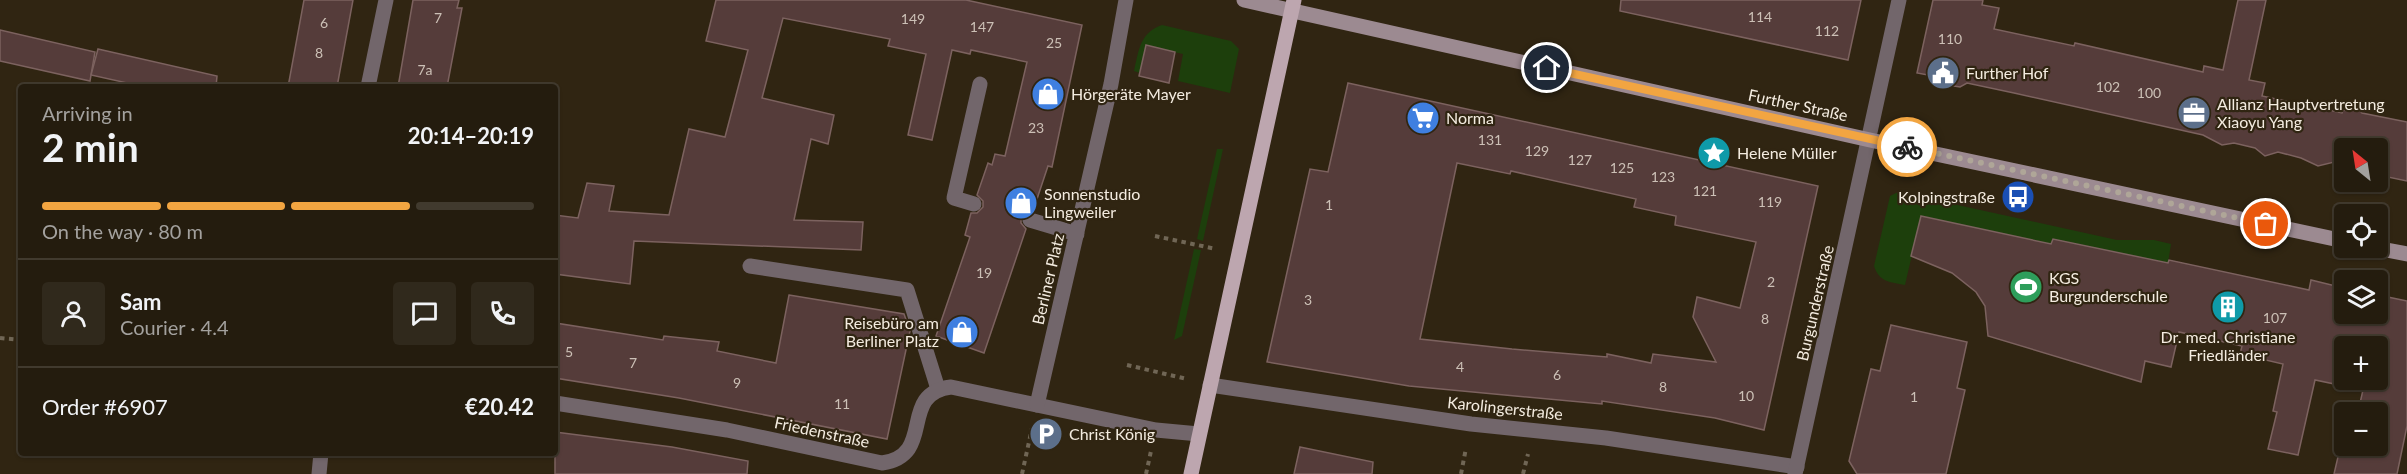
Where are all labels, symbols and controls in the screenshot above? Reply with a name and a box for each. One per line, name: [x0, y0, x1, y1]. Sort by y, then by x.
house number: 114: [1748, 8, 1772, 25]
house number: 7: [434, 9, 442, 26]
house number: 149: [901, 10, 925, 27]
house number: 6: [320, 14, 328, 31]
house number: 147: [970, 18, 994, 35]
house number: 112: [1815, 22, 1839, 39]
house number: 110: [1938, 30, 1962, 47]
house number: 25: [1046, 34, 1062, 51]
pin: [1521, 42, 1572, 93]
house number: 8: [315, 44, 323, 61]
icon: home: [1530, 51, 1563, 84]
public building icon: Further Hof: [1925, 55, 1961, 91]
house number: 7a: [417, 61, 433, 78]
place label: Further Hof: [1966, 63, 2049, 82]
shop icon: Hörgeräte Mayer: [1030, 76, 1066, 112]
house number: 102: [2096, 78, 2120, 95]
place label: Hörgeräte Mayer: [1071, 84, 1191, 103]
house number: 100: [2137, 84, 2161, 101]
street label: Further Straße: [1747, 85, 1850, 124]
place label: Allianz Hauptvertretung Xiaoyu Yang: [2217, 94, 2385, 131]
office icon: Allianz Hauptvertretung Xiaoyu Yang: [2176, 95, 2212, 131]
supermarket icon: Norma: [1405, 100, 1441, 136]
text: Arriving in: [42, 101, 133, 125]
place label: Norma: [1446, 108, 1494, 127]
courier: [1877, 117, 1937, 177]
house number: 23: [1028, 119, 1044, 136]
text: 20:14–20:19: [408, 122, 534, 149]
text: 2 min: [42, 124, 139, 170]
house number: 131: [1478, 131, 1502, 148]
icon: bike: [1891, 131, 1924, 164]
place icon: Helene Müller: [1696, 135, 1732, 171]
north arrow: [2334, 138, 2388, 192]
map controls: [2334, 138, 2388, 456]
house number: 129: [1525, 142, 1549, 159]
place label: Helene Müller: [1737, 143, 1837, 162]
house number: 127: [1568, 151, 1592, 168]
house number: 125: [1610, 159, 1634, 176]
house number: 123: [1651, 168, 1675, 185]
bus stop icon: Kolpingstraße: [2000, 179, 2036, 215]
house number: 121: [1693, 182, 1717, 199]
place label: Sonnenstudio Lingweiler: [1044, 184, 1140, 221]
shop icon: Sonnenstudio Lingweiler: [1003, 185, 1039, 221]
place label: Kolpingstraße: [1898, 187, 1995, 206]
house number: 119: [1758, 193, 1782, 210]
house number: 1: [1325, 196, 1333, 213]
pin: [2240, 198, 2291, 249]
button: locate: [2334, 204, 2388, 258]
icon: bag: [2249, 207, 2282, 240]
text: On the way · 80 m: [42, 219, 203, 243]
street label: Berliner Platz: [1028, 231, 1067, 326]
street label: Burgunderstraße: [1792, 243, 1837, 363]
house number: 19: [976, 264, 992, 281]
place label: KGS Burgunderschule: [2049, 268, 2168, 305]
sports icon: KGS Burgunderschule: [2008, 269, 2044, 305]
button: layers: [2334, 270, 2388, 324]
house number: 2: [1767, 273, 1775, 290]
button: person: [42, 282, 105, 345]
button: chat: [393, 282, 456, 345]
button: phone: [471, 282, 534, 345]
text: Sam: [120, 288, 162, 315]
building icon: Dr. med. Christiane Friedländer: [2210, 289, 2246, 325]
house number: 3: [1304, 291, 1312, 308]
house number: 107: [2263, 309, 2287, 326]
house number: 8: [1761, 310, 1769, 327]
place label: Reisebüro am Berliner Platz: [844, 313, 939, 350]
shop icon: Reisebüro am Berliner Platz: [944, 314, 980, 350]
text: Courier · 4.4: [120, 315, 229, 339]
place label: Dr. med. Christiane Friedländer: [2161, 327, 2295, 364]
button: +: [2334, 336, 2388, 390]
house number: 5: [565, 343, 573, 360]
house number: 7: [629, 354, 637, 371]
house number: 4: [1456, 358, 1464, 375]
house number: 6: [1553, 366, 1561, 383]
house number: 9: [733, 374, 741, 391]
house number: 8: [1659, 378, 1667, 395]
house number: 10: [1738, 387, 1754, 404]
house number: 1: [1910, 388, 1918, 405]
street label: Karolingerstraße: [1446, 392, 1564, 423]
text: Order #6907: [42, 393, 168, 420]
text: €20.42: [465, 393, 534, 420]
house number: 11: [834, 395, 850, 412]
button: −: [2334, 402, 2388, 456]
street label: Friedenstraße: [773, 412, 871, 451]
parking icon: Christ König: [1028, 416, 1064, 452]
place label: Christ König: [1069, 424, 1155, 443]

